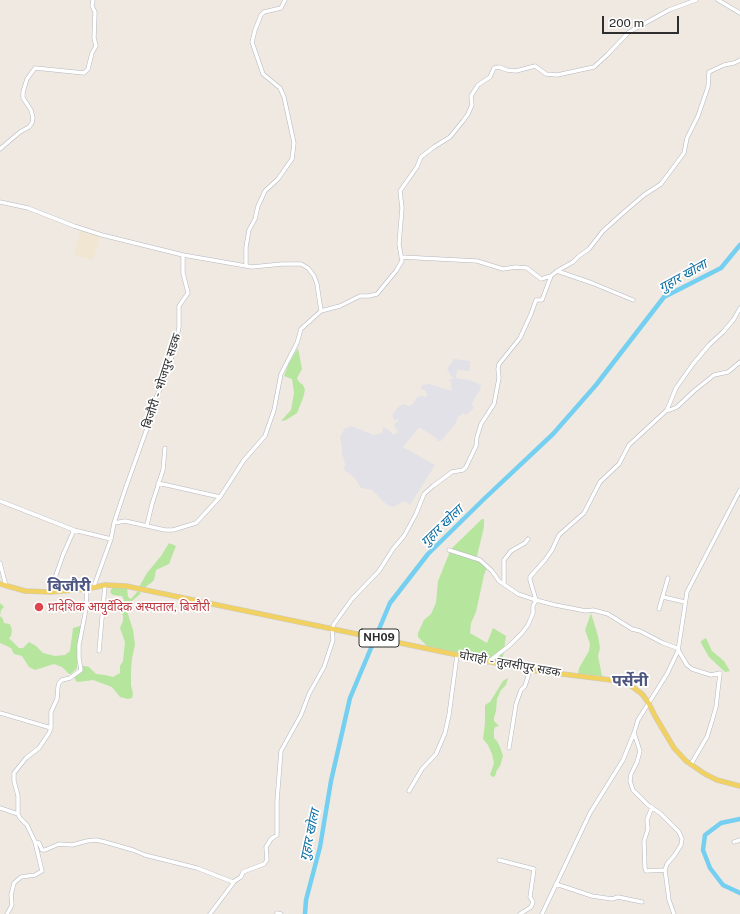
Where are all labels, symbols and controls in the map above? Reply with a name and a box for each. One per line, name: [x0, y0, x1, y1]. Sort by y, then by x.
scale bar: [604, 8, 681, 34]
text: 200 m: [609, 16, 644, 30]
water label: गुहार खोला: [656, 257, 710, 295]
street label: बिजौरी - भोजपुर सडक: [140, 332, 184, 430]
water label: गुहार खोला: [418, 502, 466, 550]
district label: बिजौरी: [47, 576, 91, 596]
place label: प्रादेशिक आयुर्वेदिक अस्पताल, बिजौरी: [48, 600, 210, 614]
marker: प्रादेशिक आयुर्वेदिक अस्पताल, बिजौरी: [33, 601, 45, 613]
road number: NH09: [359, 629, 399, 647]
street label: घोराही - तुलसीपुर सडक: [458, 648, 562, 680]
district label: पर्सेनी: [612, 671, 648, 691]
water label: गुहार खोला: [297, 808, 323, 862]

